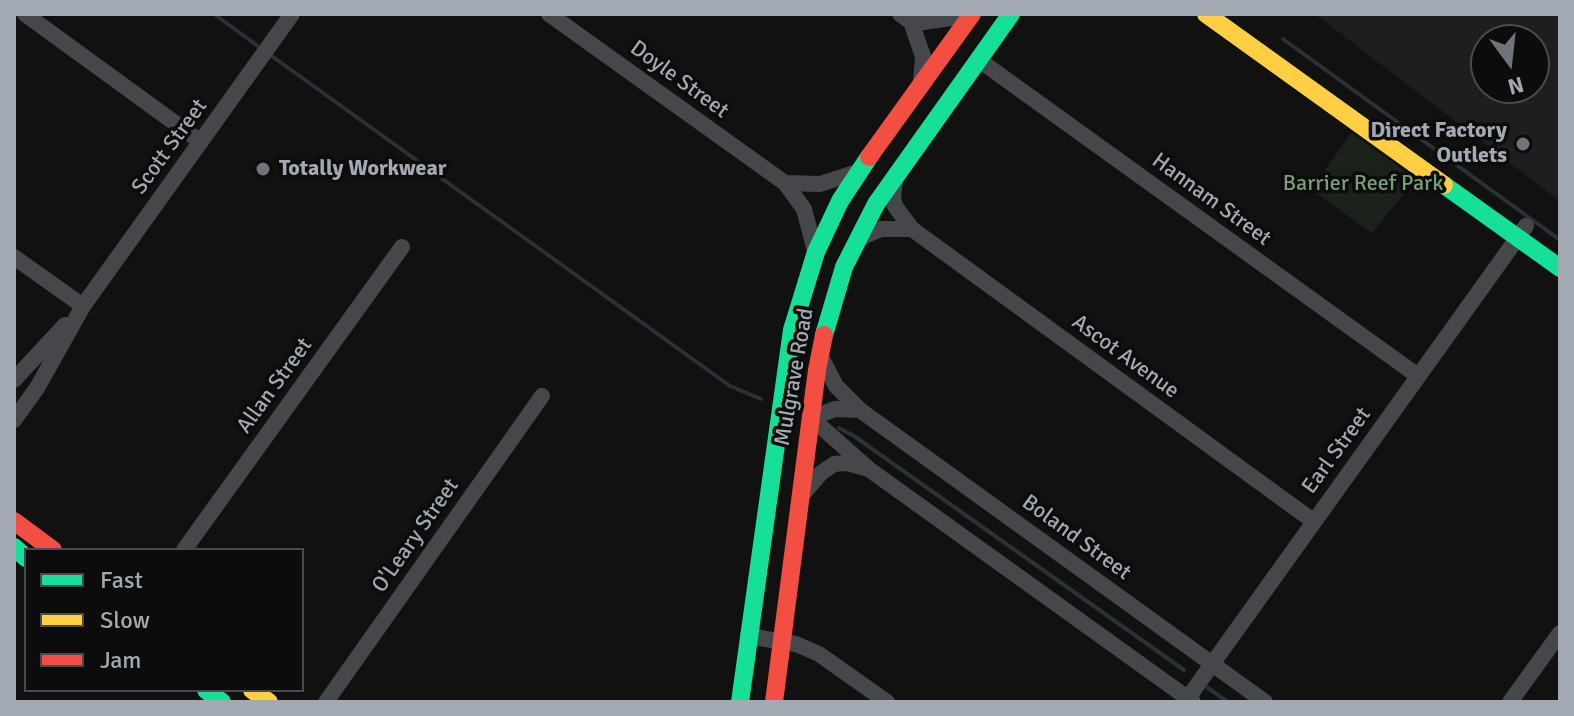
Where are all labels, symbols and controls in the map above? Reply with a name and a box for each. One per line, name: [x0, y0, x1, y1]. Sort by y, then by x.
north arrow: [1470, 24, 1550, 104]
street label: Doyle Street: [625, 36, 733, 124]
text: N: [1505, 71, 1527, 101]
street label: Scott Street: [127, 94, 213, 200]
place label: Direct Factory Outlets: [1370, 118, 1507, 170]
marker: Direct Factory Outlets: [1514, 135, 1532, 153]
street label: Hannam Street: [1146, 148, 1276, 252]
place label: Totally Workwear: [279, 156, 447, 182]
marker: Totally Workwear: [254, 160, 272, 178]
park label: Barrier Reef Park: [1283, 171, 1443, 197]
street label: Mulgrave Road: [770, 306, 820, 448]
street label: Ascot Avenue: [1066, 309, 1184, 405]
street label: Allan Street: [232, 333, 318, 439]
street label: Earl Street: [1297, 403, 1377, 499]
street label: O'Leary Street: [367, 474, 465, 598]
street label: Boland Street: [1016, 490, 1136, 586]
legend: [24, 548, 304, 692]
text: Fast: [100, 565, 143, 595]
text: Slow: [100, 605, 150, 635]
text: Jam: [100, 645, 141, 675]

